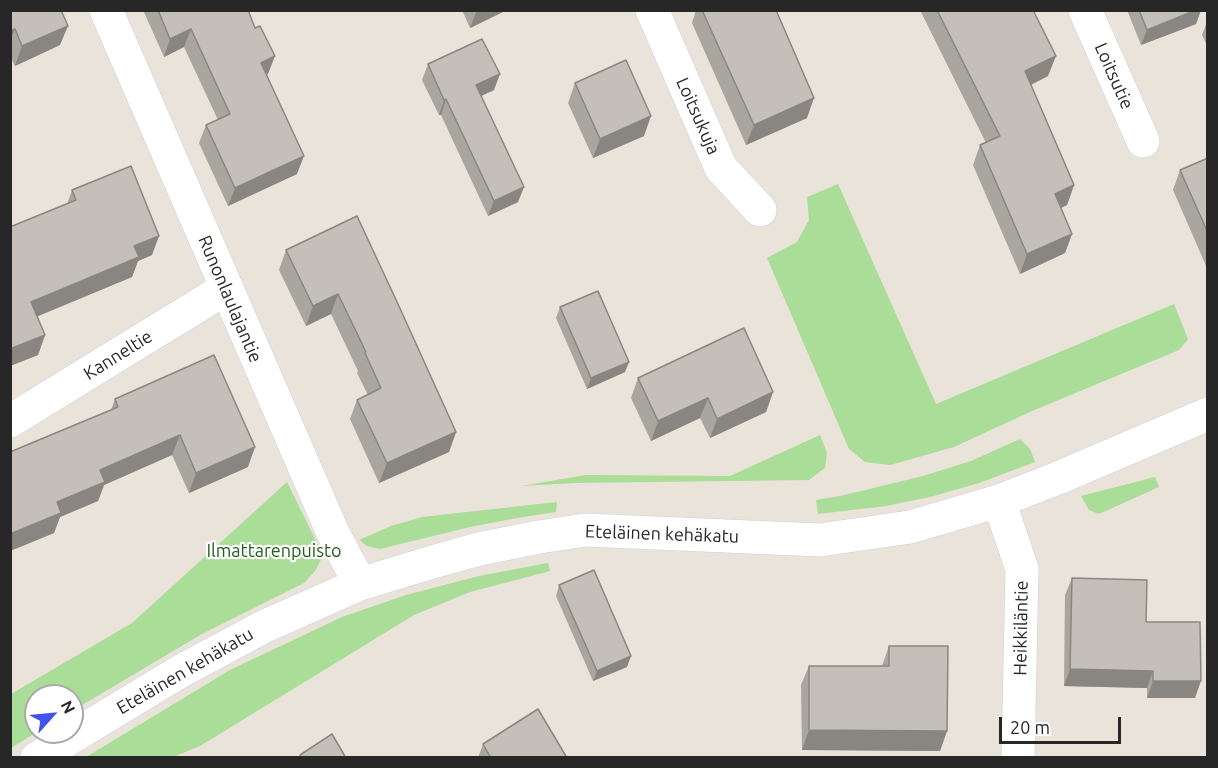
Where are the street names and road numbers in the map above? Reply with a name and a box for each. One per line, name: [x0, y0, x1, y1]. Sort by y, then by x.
street label: Loitsutie: [1090, 39, 1138, 113]
street label: Loitsukuja: [671, 74, 725, 158]
street label: Runonlaulajantie: [193, 232, 267, 366]
street label: Kanneltie: [80, 325, 156, 385]
street label: Eteläinen kehäkatu: [585, 521, 739, 547]
street label: Heikkiläntie: [1009, 580, 1033, 676]
street label: Eteläinen kehäkatu: [113, 623, 257, 719]

